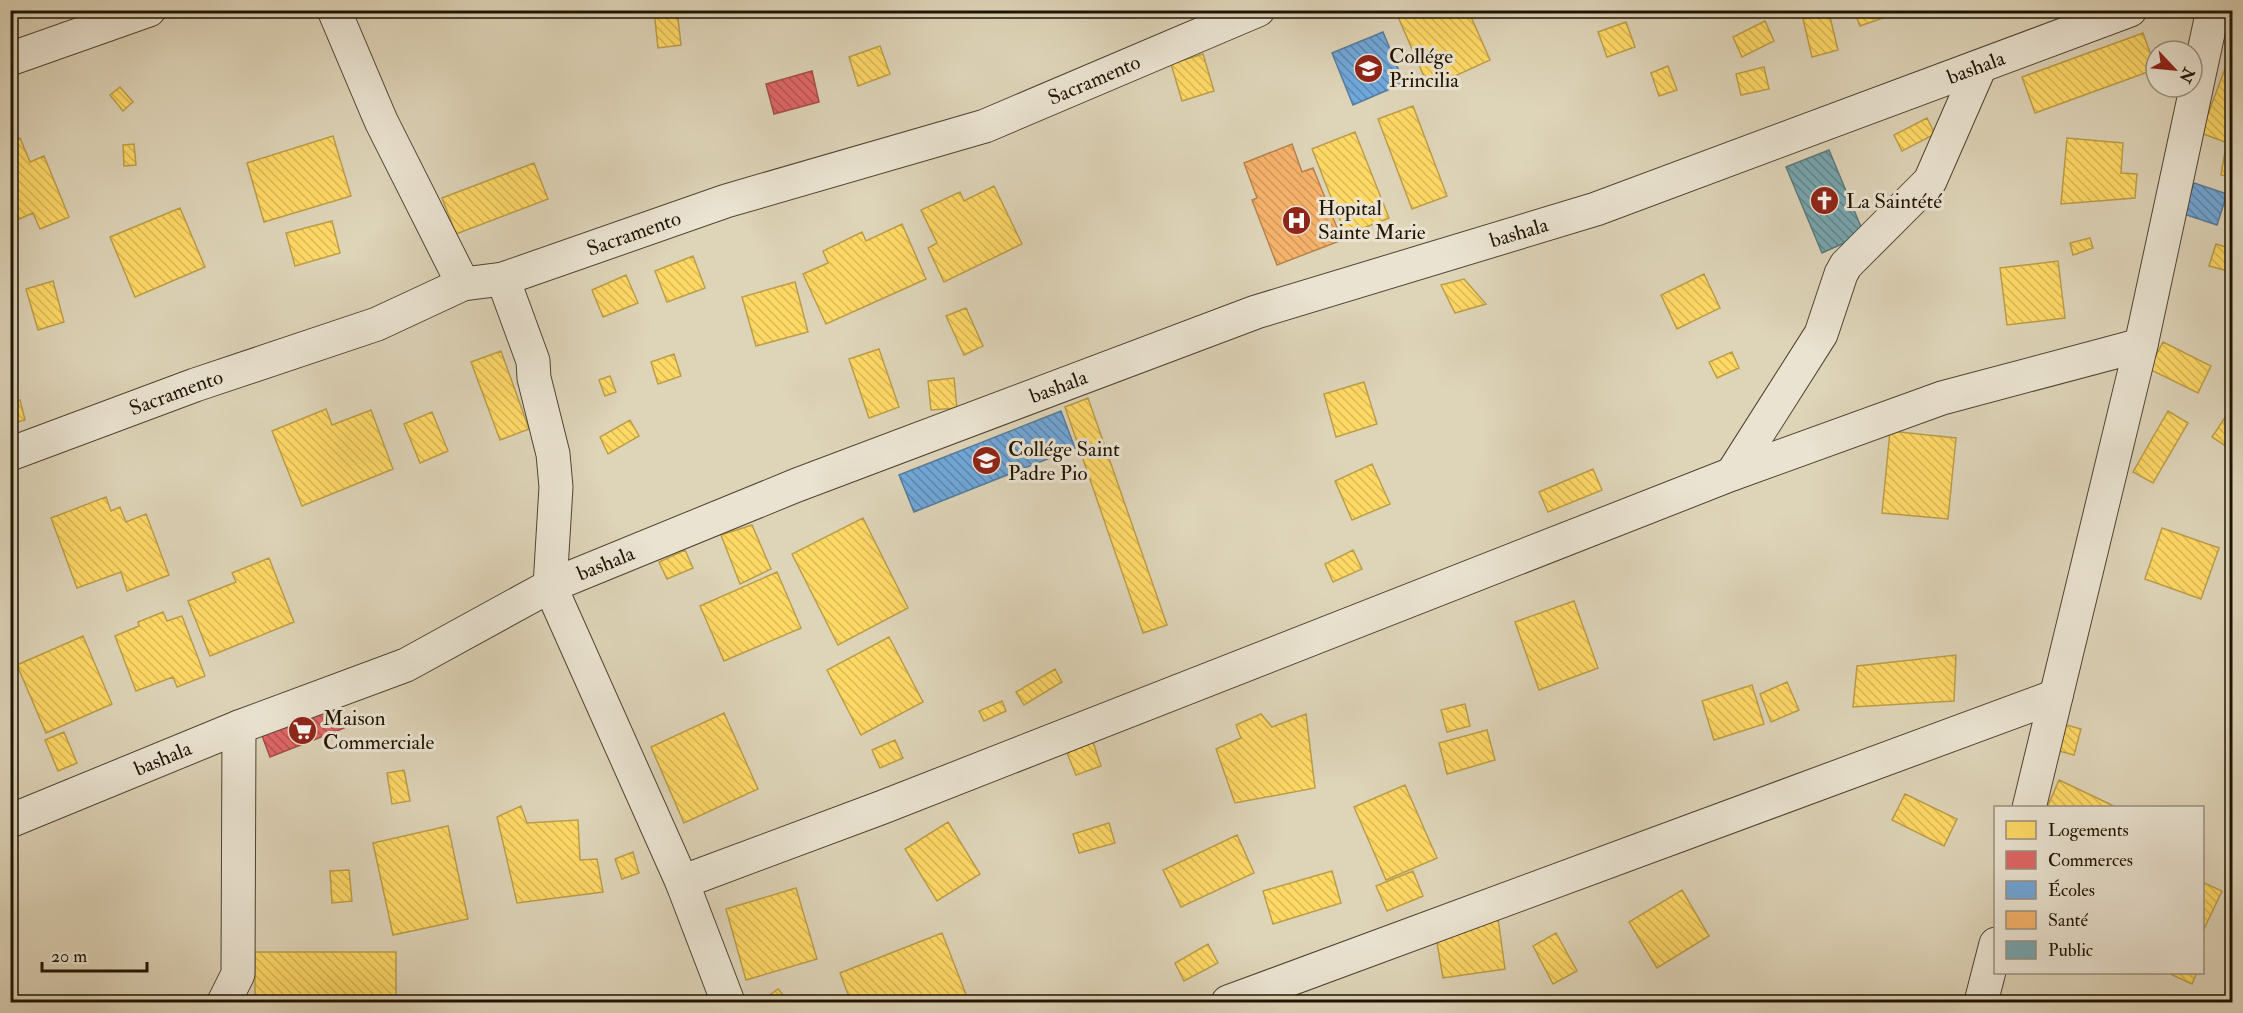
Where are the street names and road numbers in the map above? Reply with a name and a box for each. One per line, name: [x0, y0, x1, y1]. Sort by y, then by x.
street label: bashala: [1943, 45, 2009, 91]
street label: Sacramento: [1044, 49, 1145, 112]
street label: Sacramento: [583, 205, 684, 263]
street label: bashala: [1487, 211, 1552, 254]
street label: Sacramento: [125, 364, 226, 422]
street label: bashala: [1026, 364, 1092, 410]
street label: bashala: [573, 540, 639, 588]
street label: bashala: [130, 735, 196, 783]

